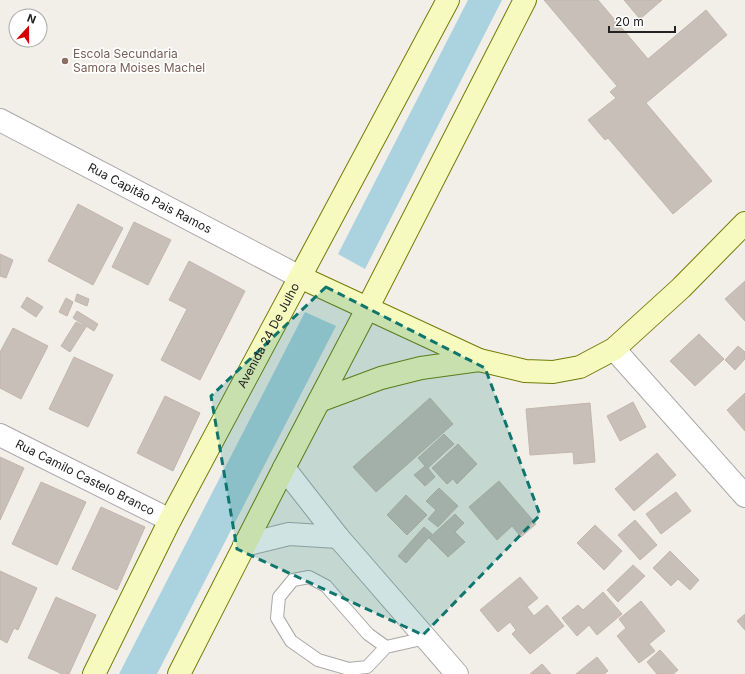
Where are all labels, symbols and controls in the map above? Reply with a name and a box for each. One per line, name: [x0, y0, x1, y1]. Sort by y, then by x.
north arrow: [8, 8, 48, 48]
scale bar: [609, 8, 675, 34]
text: N: [25, 11, 38, 27]
text: 20 m: [615, 14, 644, 29]
place label: Escola Secundaria Samora Moises Machel: [73, 46, 205, 75]
marker: Escola Secundaria Samora Moises Machel: [60, 56, 70, 66]
street label: Rua Capitão Pais Ramos: [86, 159, 214, 236]
street label: Avenida 24 De Julho: [234, 280, 302, 390]
street label: Rua Camilo Castelo Branco: [13, 436, 157, 518]

